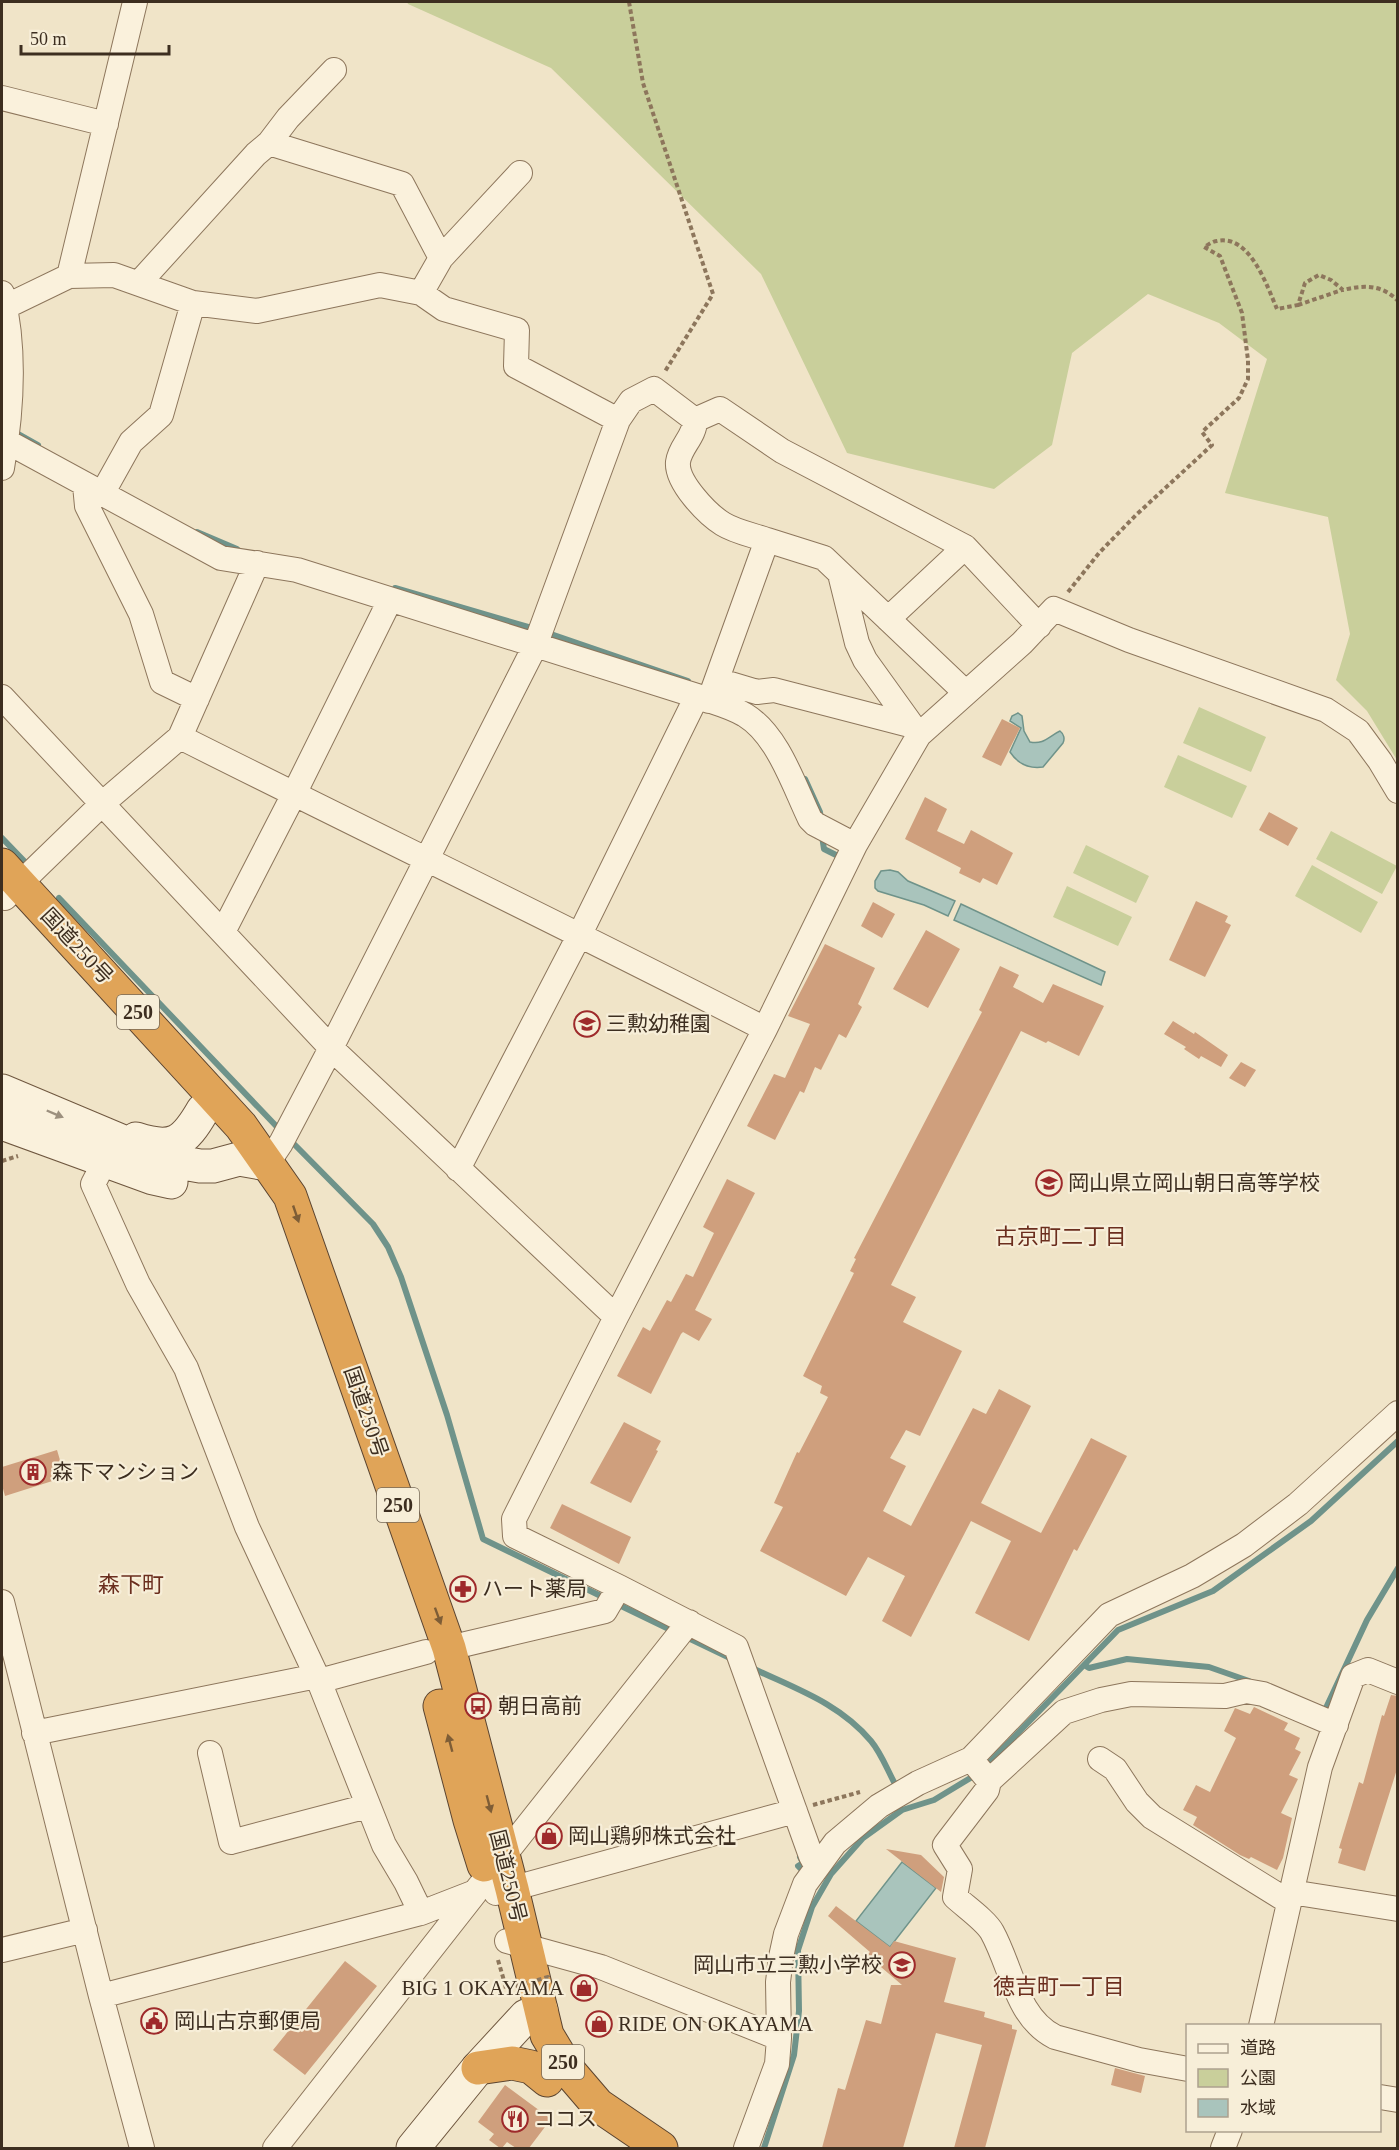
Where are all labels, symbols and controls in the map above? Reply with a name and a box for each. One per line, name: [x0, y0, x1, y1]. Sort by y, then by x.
scale bar: [21, 18, 170, 56]
text: 50 m: [30, 29, 67, 49]
street label: 国道250号: [36, 903, 118, 989]
road number: 250: [117, 995, 159, 1029]
school or university icon: 三勲幼稚園: [572, 1009, 602, 1039]
place label: 三勲幼稚園: [606, 1012, 711, 1036]
one-way arrow: [47, 1109, 65, 1119]
school or university icon: 岡山県立岡山朝日高等学校: [1034, 1168, 1064, 1198]
place label: 岡山県立岡山朝日高等学校: [1068, 1171, 1320, 1195]
one-way arrow: [292, 1205, 302, 1223]
district label: 古京町二丁目: [995, 1224, 1127, 1249]
street label: 国道250号: [339, 1363, 393, 1461]
building icon: 森下マンション: [18, 1457, 48, 1487]
place label: 森下マンション: [52, 1460, 199, 1484]
road number: 250: [377, 1488, 419, 1522]
district label: 森下町: [98, 1572, 164, 1597]
pharmacy icon: ハート薬局: [448, 1574, 478, 1604]
place label: ハート薬局: [482, 1577, 587, 1601]
one-way arrow: [433, 1607, 443, 1625]
bus stop icon: 朝日高前: [463, 1691, 493, 1721]
place label: 朝日高前: [498, 1694, 582, 1718]
one-way arrow: [444, 1734, 454, 1752]
one-way arrow: [485, 1795, 495, 1813]
shop icon: 岡山鶏卵株式会社: [534, 1821, 564, 1851]
place label: 岡山鶏卵株式会社: [568, 1824, 736, 1848]
street label: 国道250号: [485, 1827, 531, 1925]
school or university icon: 岡山市立三勲小学校: [887, 1950, 917, 1980]
place label: 岡山市立三勲小学校: [693, 1953, 882, 1977]
shop icon: BIG 1 OKAYAMA: [569, 1973, 599, 2003]
district label: 徳吉町一丁目: [993, 1974, 1125, 1999]
place label: BIG 1 OKAYAMA: [401, 1976, 565, 2000]
public building icon: 岡山古京郵便局: [139, 2006, 169, 2036]
place label: 岡山古京郵便局: [174, 2009, 321, 2033]
shop icon: RIDE ON OKAYAMA: [584, 2009, 614, 2039]
place label: RIDE ON OKAYAMA: [618, 2012, 814, 2036]
legend: [1186, 2024, 1381, 2132]
text: 道路: [1240, 2038, 1276, 2058]
road number: 250: [542, 2045, 584, 2079]
text: 公園: [1240, 2068, 1276, 2088]
text: 水域: [1240, 2098, 1276, 2118]
restaurant icon: ココス: [500, 2104, 530, 2134]
place label: ココス: [534, 2107, 597, 2131]

